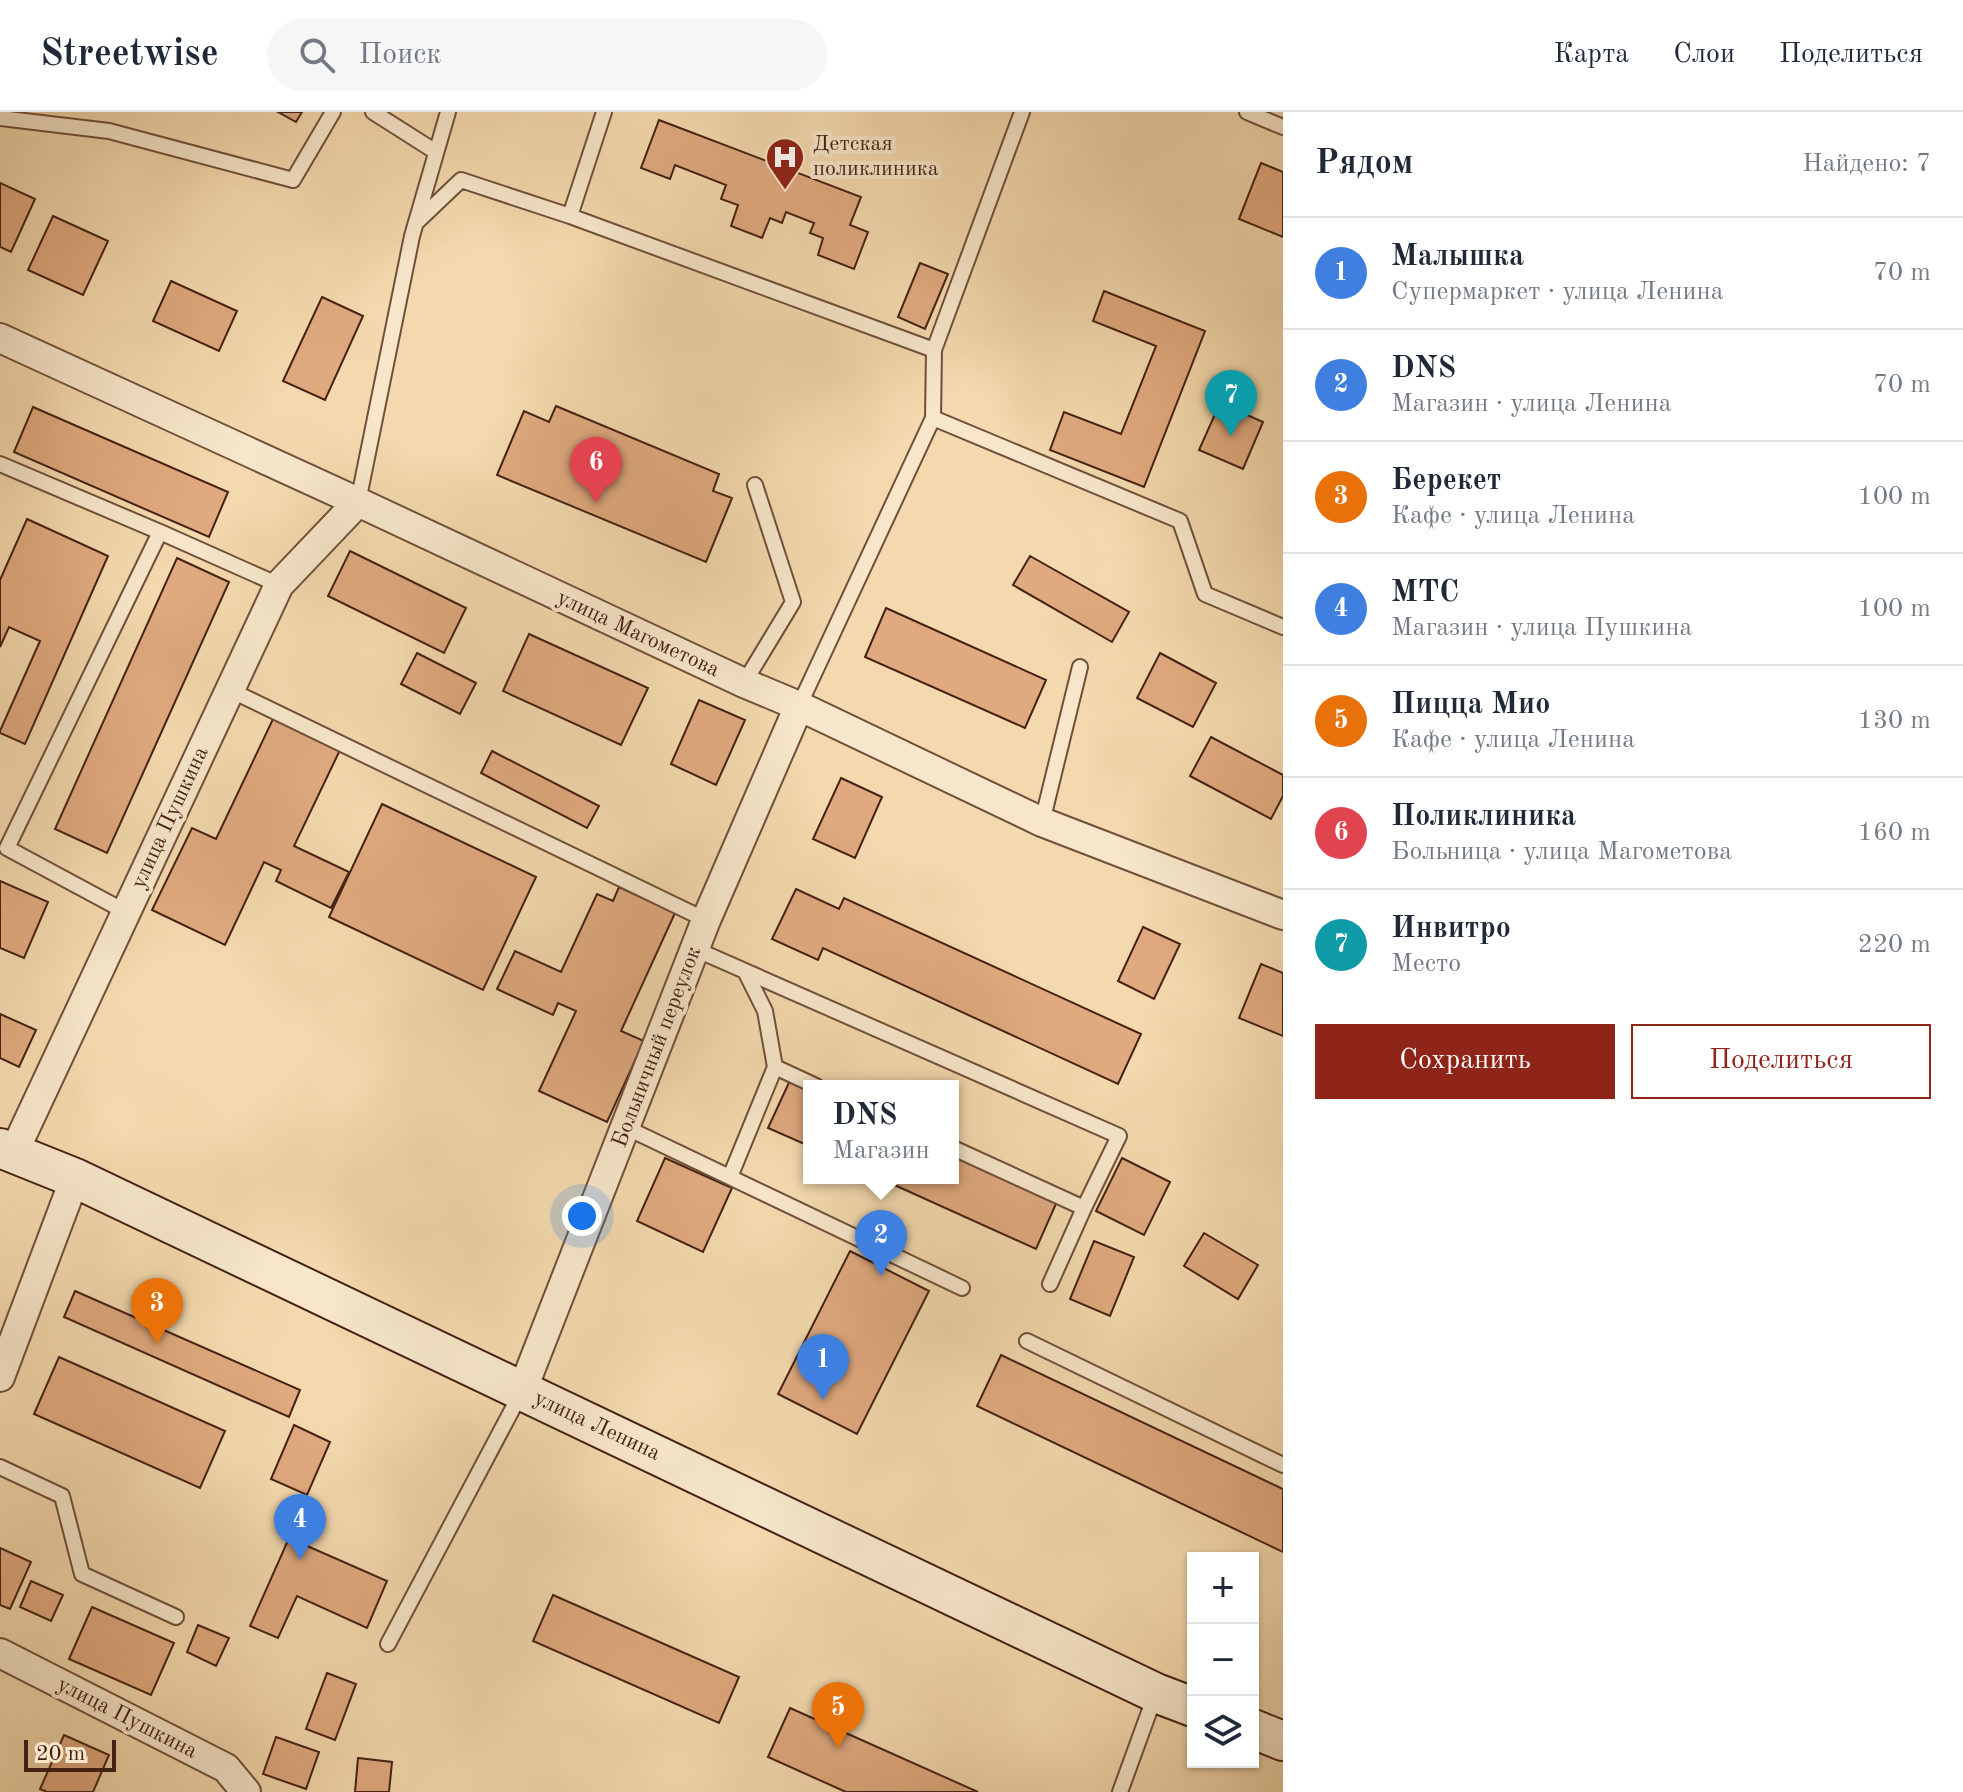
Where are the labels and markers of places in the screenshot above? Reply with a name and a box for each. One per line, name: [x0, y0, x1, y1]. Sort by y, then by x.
place label: Детская поликлиника: [813, 133, 939, 180]
hospital icon: Детская поликлиника: [764, 136, 806, 191]
pin: 7: [1205, 370, 1257, 436]
pin: 6: [570, 437, 622, 503]
pin: 2: [855, 1210, 907, 1276]
pin: 3: [131, 1278, 183, 1344]
pin: 1: [797, 1334, 849, 1400]
pin: 4: [274, 1494, 326, 1560]
pin: 5: [812, 1682, 864, 1748]

